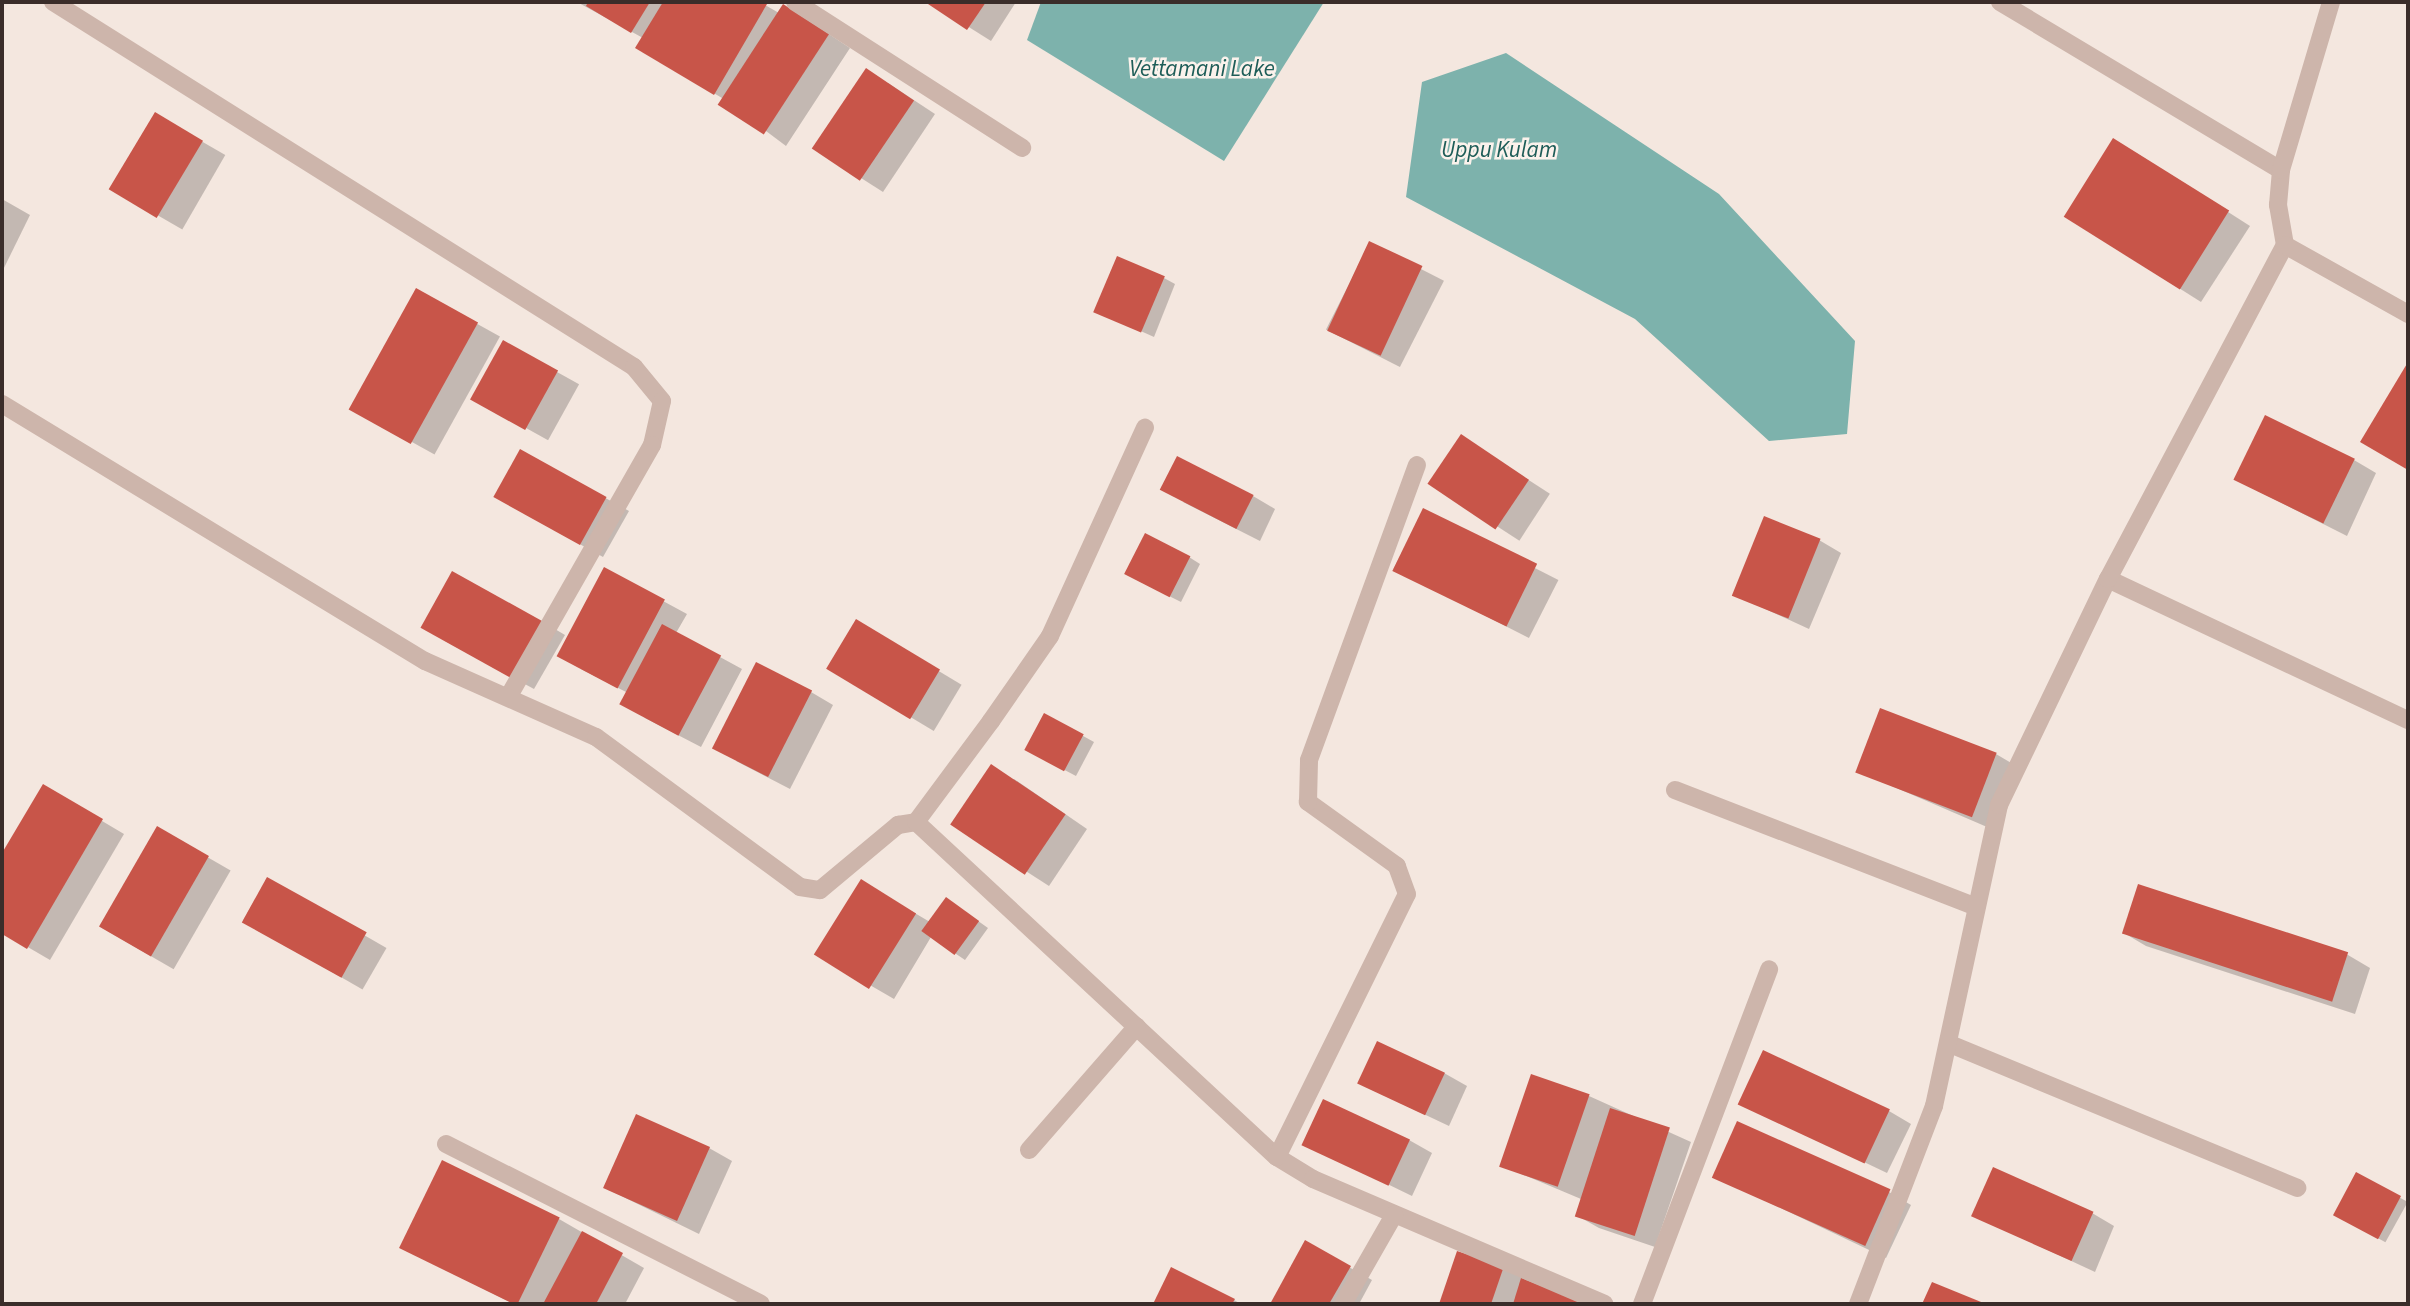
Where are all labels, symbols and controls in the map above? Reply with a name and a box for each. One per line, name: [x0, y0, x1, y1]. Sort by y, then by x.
water label: Vettamani Lake: [1129, 55, 1275, 83]
water label: Uppu Kulam: [1441, 136, 1557, 164]

